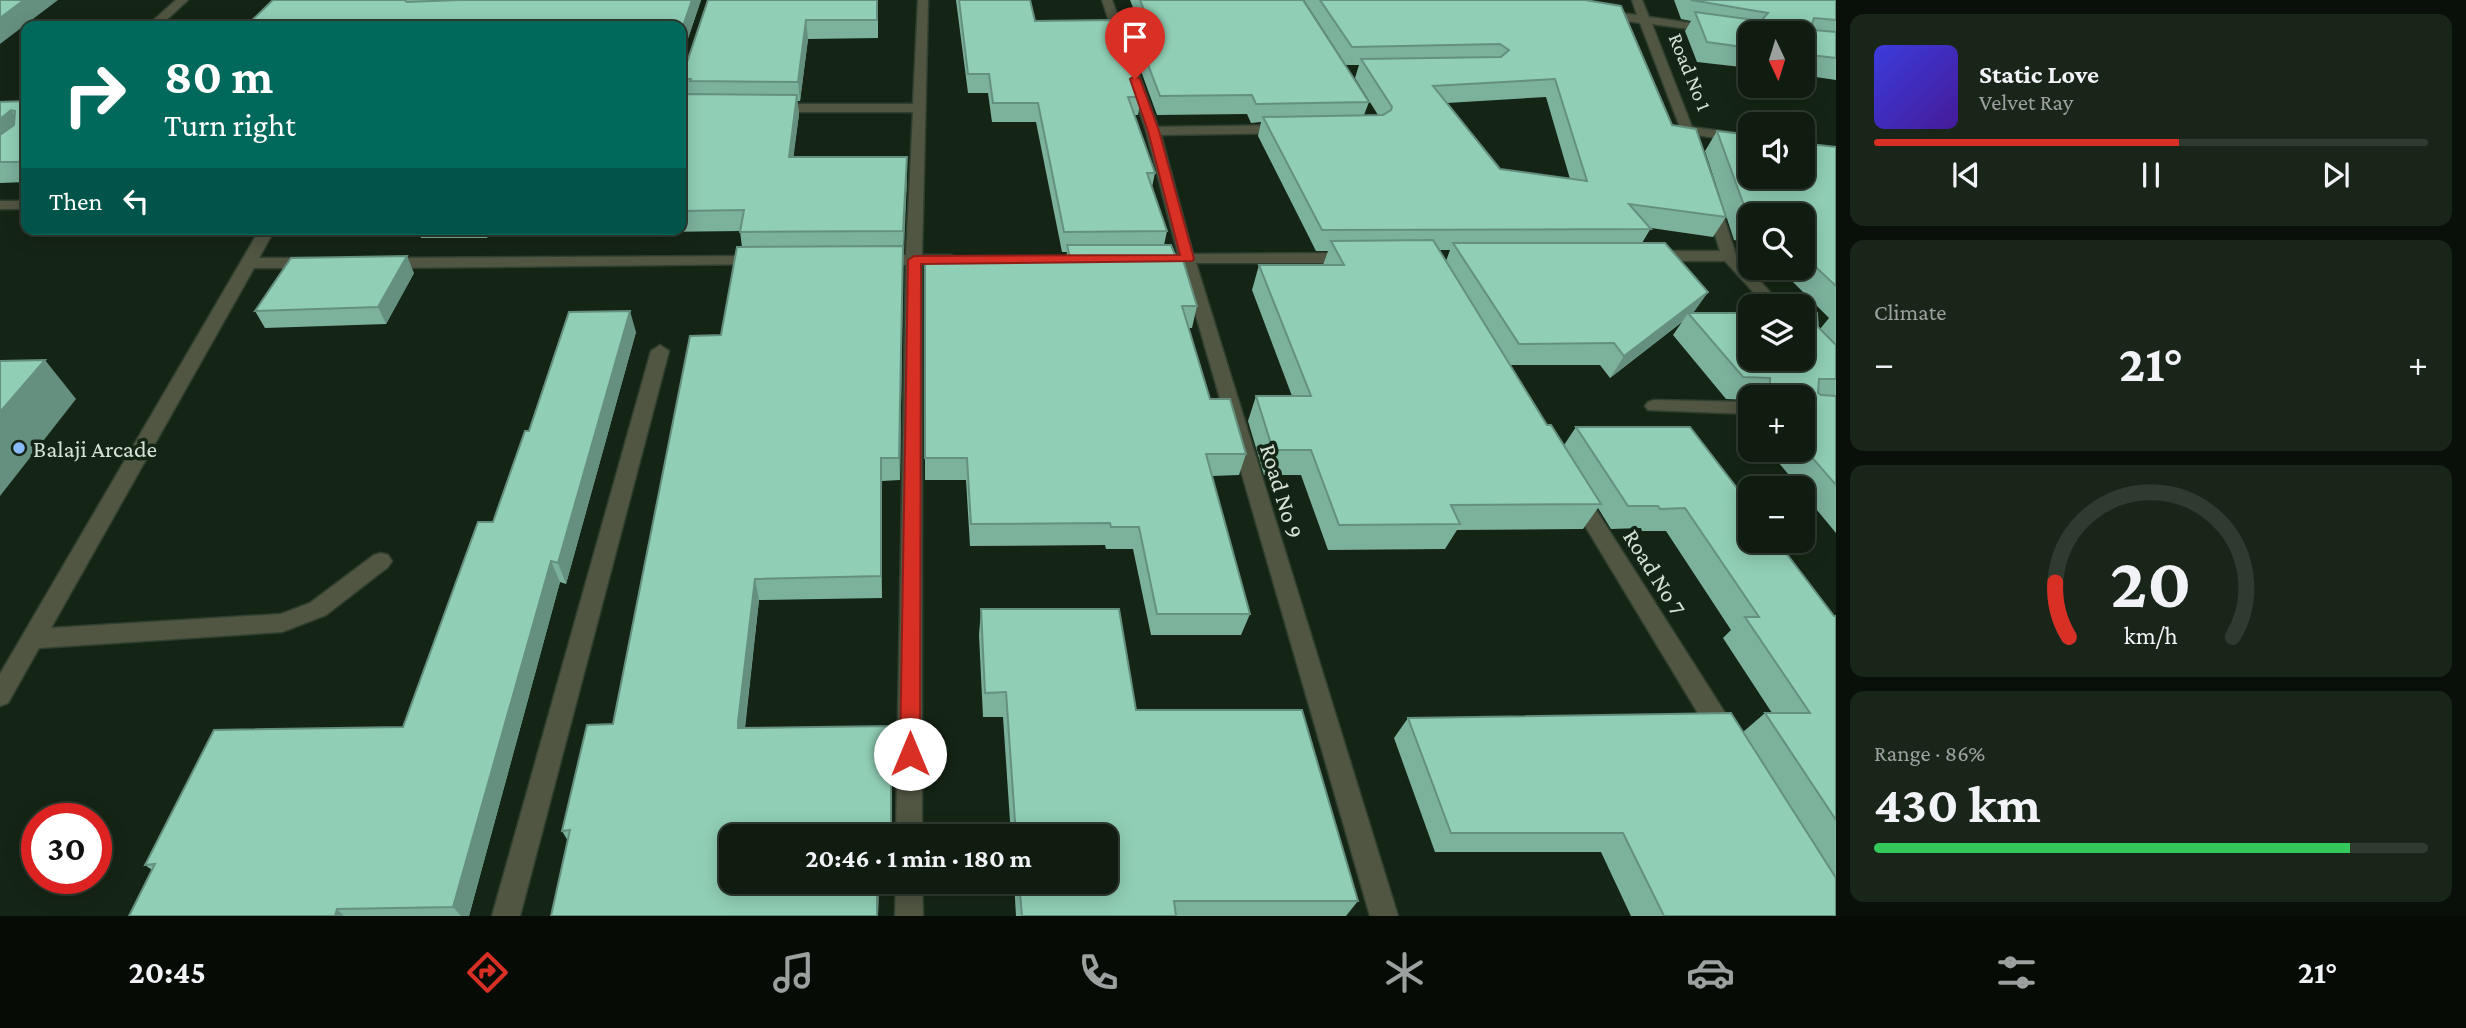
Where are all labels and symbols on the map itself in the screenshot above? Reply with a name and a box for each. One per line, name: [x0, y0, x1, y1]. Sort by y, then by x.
pin: [1105, 7, 1165, 79]
north arrow: [1738, 21, 1815, 98]
street label: Road No 1: [1664, 30, 1716, 114]
place label: Balaji Arcade: [33, 435, 157, 462]
marker: Balaji Arcade: [11, 440, 27, 456]
street label: Road No 9: [1255, 440, 1309, 542]
street label: Road No 7: [1618, 524, 1692, 620]
position arrow: [873, 717, 947, 791]
speed limit sign: 30: [21, 803, 112, 894]

